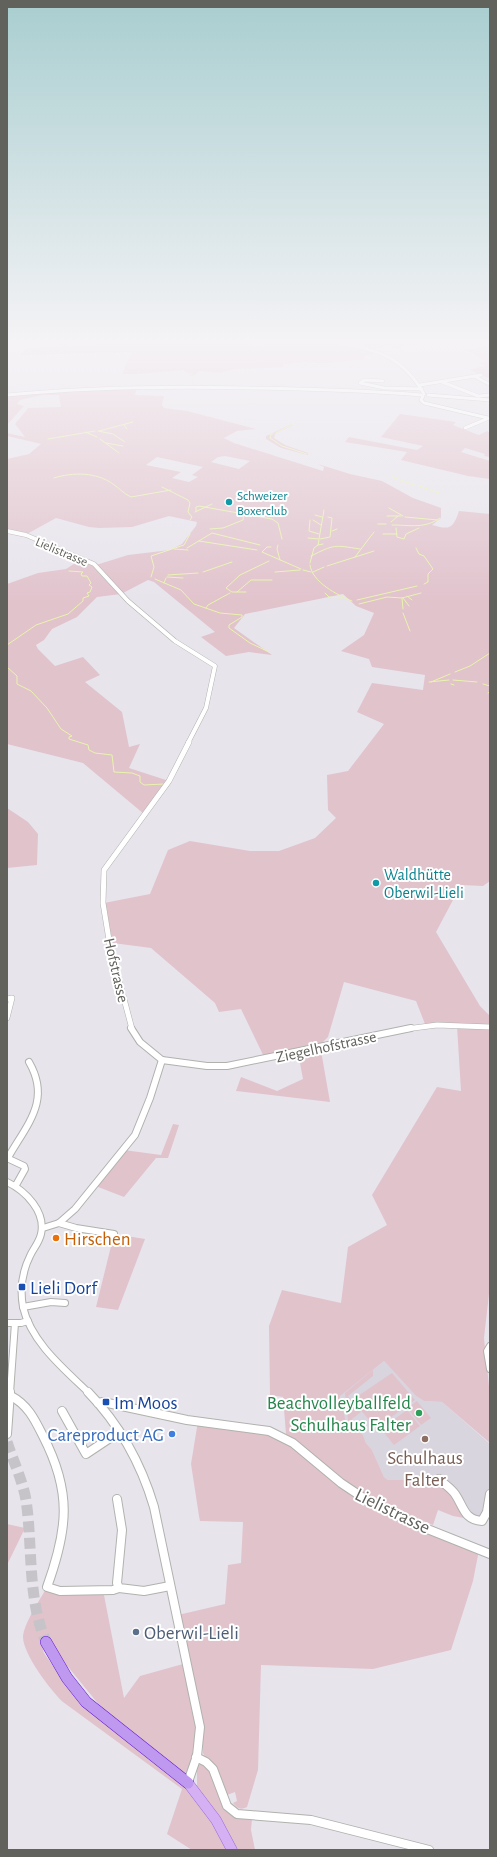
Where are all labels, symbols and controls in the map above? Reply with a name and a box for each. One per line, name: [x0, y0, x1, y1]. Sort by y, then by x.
place label: Schweizer Boxerclub: [237, 490, 288, 518]
marker: Schweizer Boxerclub: [224, 497, 234, 507]
street label: Lielistrasse: [33, 536, 90, 569]
place label: Waldhütte Oberwil-Lieli: [384, 867, 464, 901]
marker: Waldhütte Oberwil-Lieli: [371, 878, 381, 888]
street label: Hofstrasse: [101, 936, 131, 1004]
street label: Ziegelhofstrasse: [275, 1029, 378, 1065]
place label: Hirschen: [64, 1230, 131, 1249]
marker: Hirschen: [51, 1233, 61, 1243]
place label: Lieli Dorf: [30, 1279, 98, 1298]
marker: Lieli Dorf: [17, 1282, 27, 1292]
place label: Im Moos: [114, 1394, 178, 1413]
place label: Beachvolleyballfeld Schulhaus Falter: [267, 1394, 411, 1435]
marker: Im Moos: [101, 1397, 111, 1407]
marker: Beachvolleyballfeld Schulhaus Falter: [414, 1408, 424, 1418]
place label: Careproduct AG: [48, 1426, 164, 1445]
marker: Careproduct AG: [167, 1429, 177, 1439]
marker: Schulhaus Falter: [420, 1434, 430, 1444]
place label: Schulhaus Falter: [387, 1449, 463, 1490]
street label: Lielistrasse: [352, 1485, 433, 1538]
place label: Oberwil-Lieli: [144, 1624, 239, 1643]
marker: Oberwil-Lieli: [131, 1627, 141, 1637]

